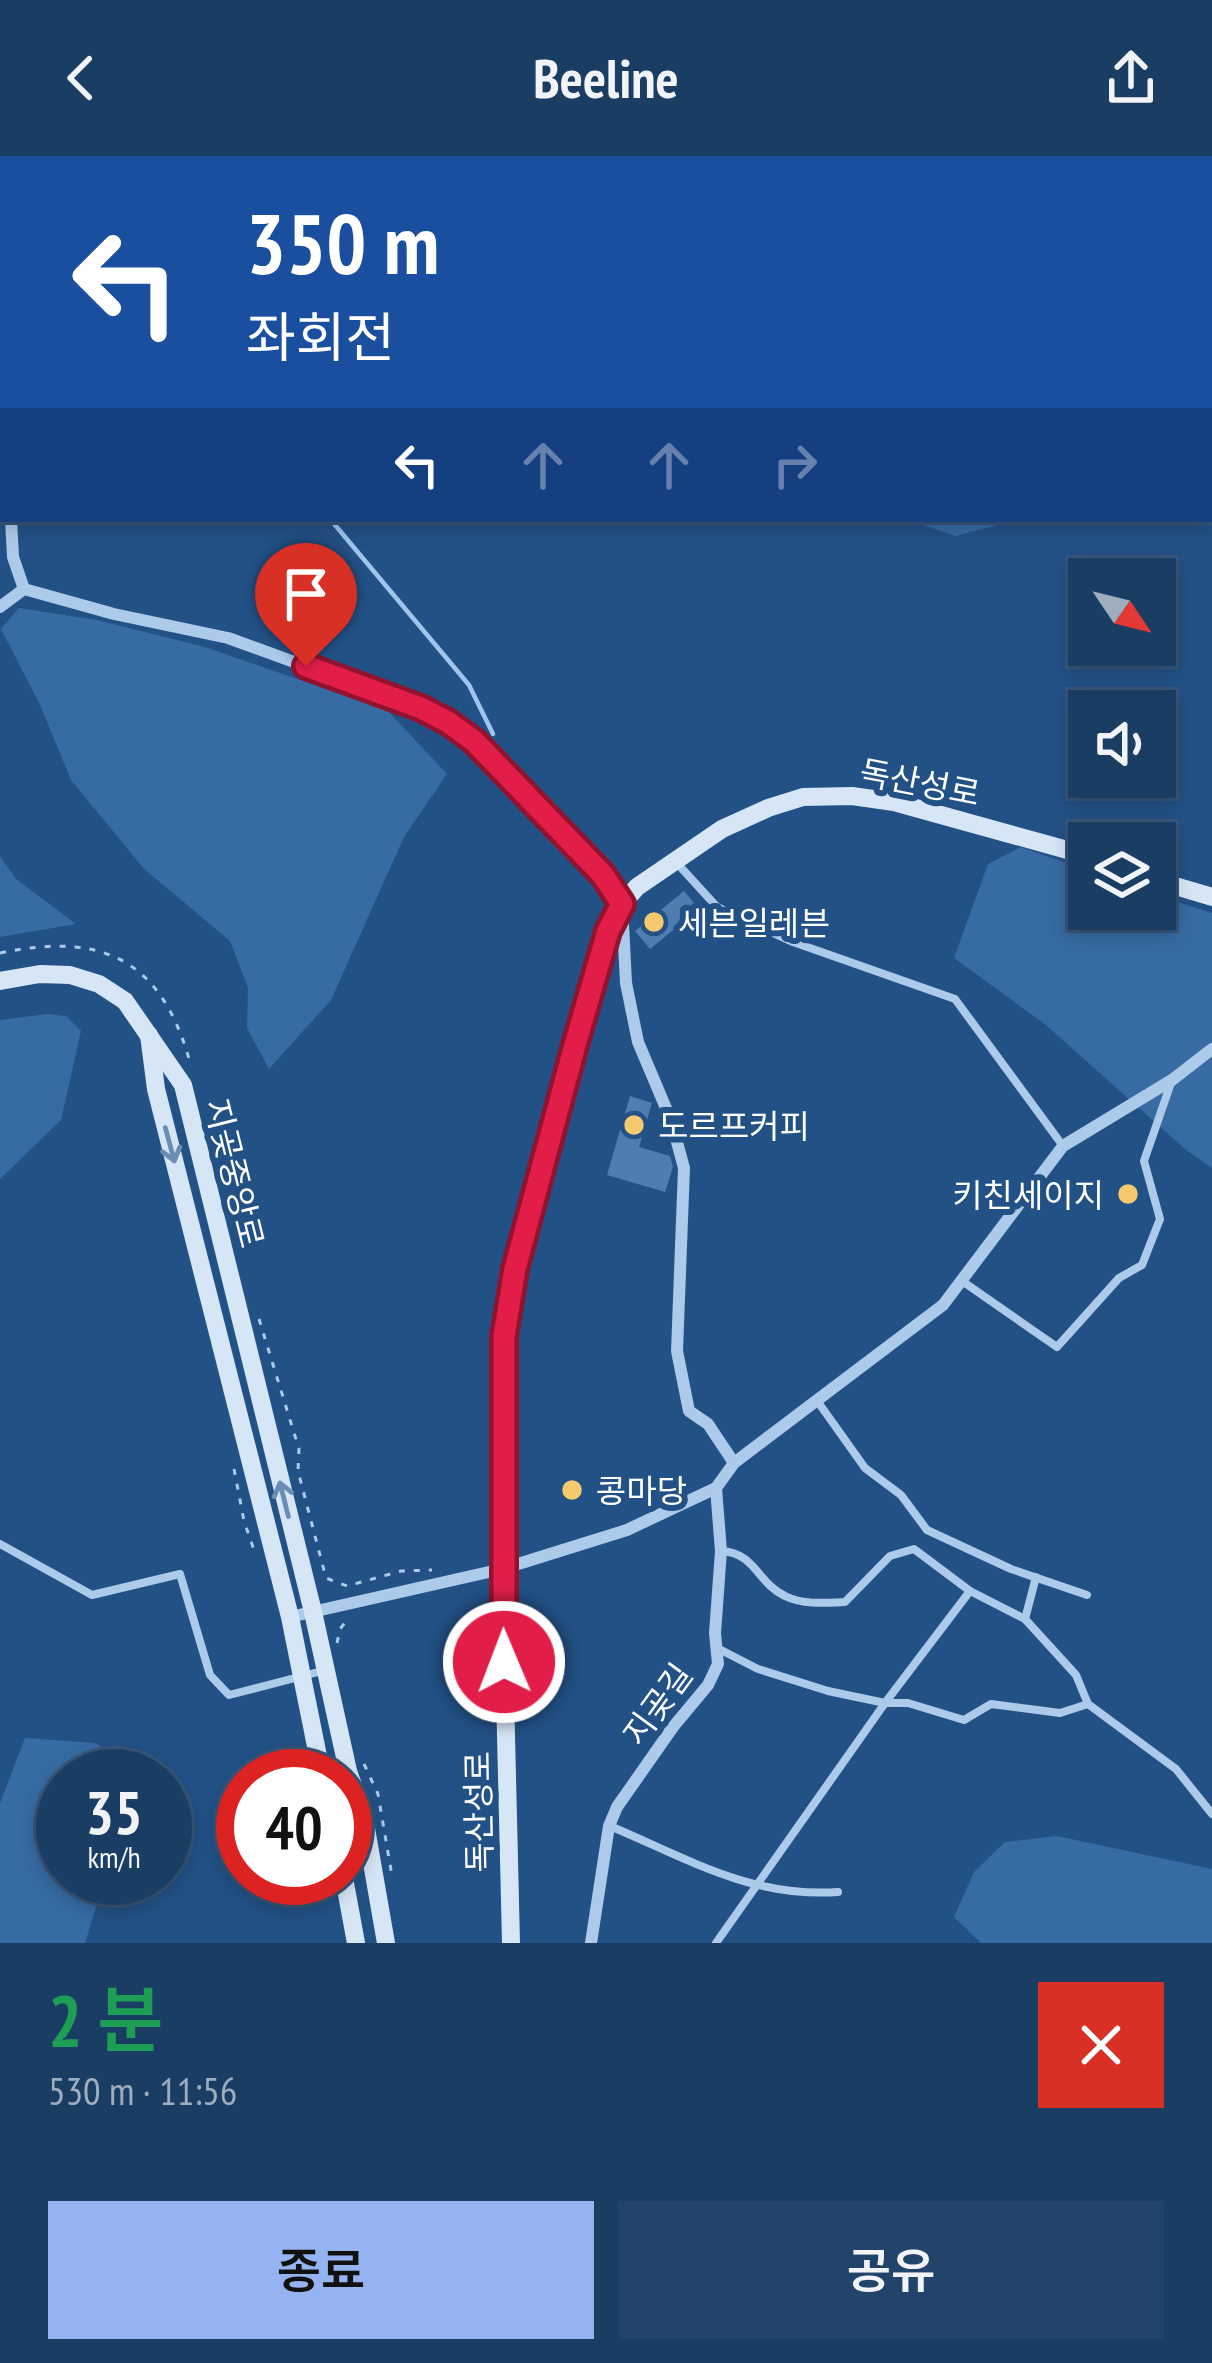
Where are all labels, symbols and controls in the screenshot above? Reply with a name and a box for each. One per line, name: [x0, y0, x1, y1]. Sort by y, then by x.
text: Beeline: [533, 43, 679, 113]
icon: back: [48, 45, 114, 111]
icon: share: [1098, 45, 1164, 111]
text: 350 m: [246, 188, 439, 297]
icon: left: [48, 204, 204, 360]
text: 좌회전: [246, 302, 395, 372]
icon: left: [384, 432, 450, 498]
icon: ahead: [510, 432, 576, 498]
icon: ahead: [636, 432, 702, 498]
icon: right: [762, 432, 828, 498]
pin: [255, 543, 357, 666]
north arrow: [1068, 558, 1176, 666]
map controls: [1068, 558, 1176, 930]
icon: arrive: [273, 561, 339, 627]
button: sound: [1068, 690, 1176, 798]
street label: 독산성로: [856, 749, 984, 815]
button: layers: [1068, 822, 1176, 930]
place label: 세븐일레븐: [678, 901, 830, 944]
marker: 세븐일레븐: [641, 909, 667, 935]
street label: 지곶중앙로: [196, 1094, 274, 1252]
place label: 도르프커피: [658, 1104, 810, 1147]
marker: 도르프커피: [621, 1112, 647, 1138]
one-way arrow: [160, 1125, 182, 1163]
place label: 키친세이지: [952, 1173, 1104, 1216]
marker: 키친세이지: [1115, 1181, 1141, 1207]
place label: 콩마당: [596, 1469, 687, 1512]
marker: 콩마당: [559, 1477, 585, 1503]
one-way arrow: [272, 1480, 294, 1518]
position arrow: [441, 1599, 567, 1725]
street label: 지곶길: [613, 1655, 701, 1753]
speed limit sign: 40: [216, 1749, 372, 1905]
street label: 독산성로: [455, 1751, 501, 1873]
text: 35: [85, 1773, 143, 1851]
text: km/h: [87, 1837, 141, 1876]
text: 2 분: [48, 1973, 163, 2066]
button: close: [1038, 1982, 1164, 2108]
text: 530 m · 11:56: [48, 2065, 237, 2116]
button: 종료: [48, 2201, 594, 2339]
button: 공유: [618, 2201, 1164, 2339]

